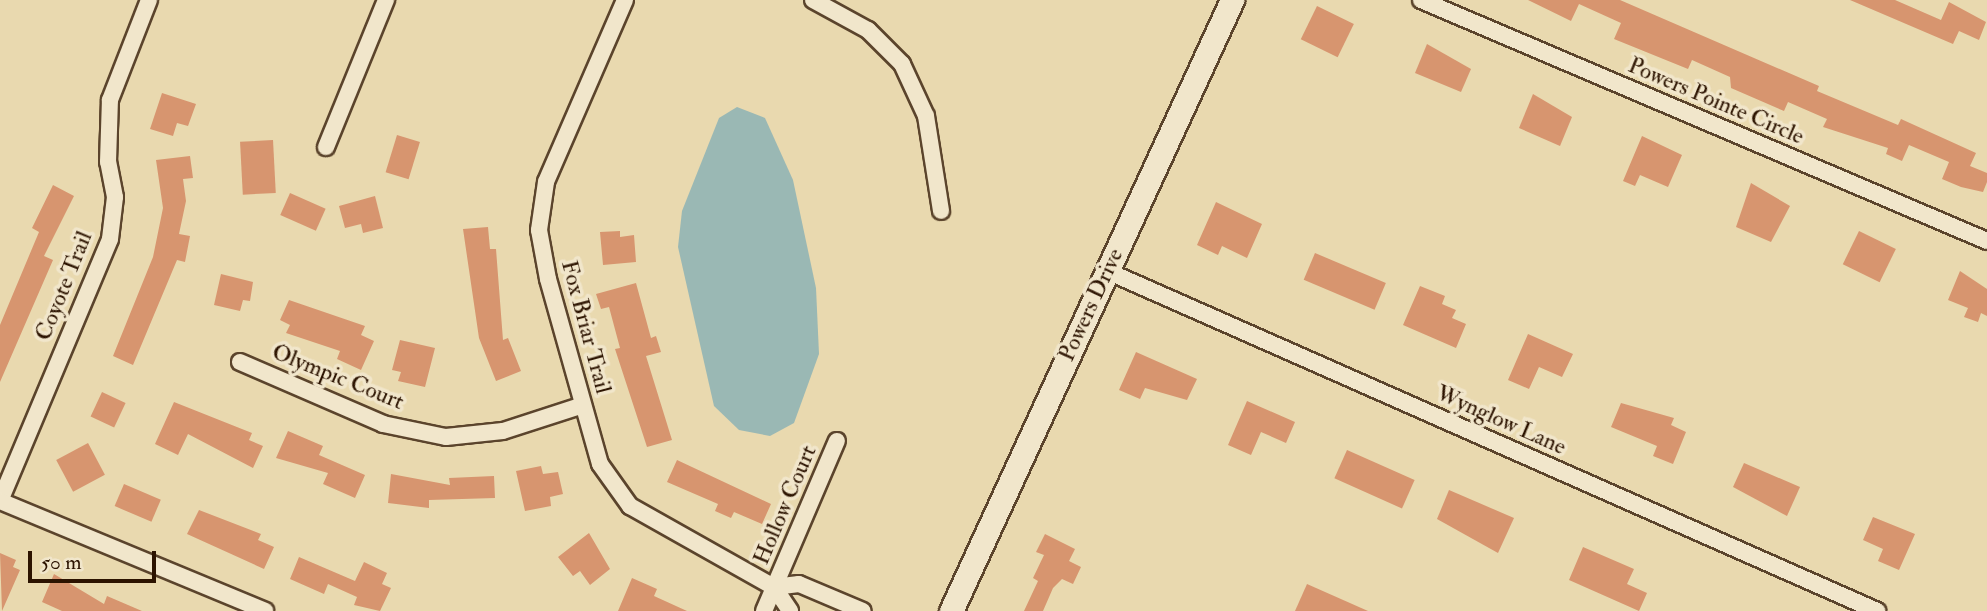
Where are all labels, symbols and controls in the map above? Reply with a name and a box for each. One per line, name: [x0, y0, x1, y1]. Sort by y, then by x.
street label: Powers Pointe Circle: [1624, 52, 1808, 150]
street label: Coyote Trail: [30, 227, 98, 345]
street label: Powers Drive: [1053, 244, 1129, 366]
street label: Fox Briar Trail: [555, 257, 617, 397]
street label: Olympic Court: [268, 338, 408, 416]
street label: Wynglow Lane: [1432, 379, 1570, 461]
street label: Hollow Court: [747, 441, 823, 569]
scale bar: [32, 538, 159, 582]
text: 50 m: [41, 549, 82, 576]

